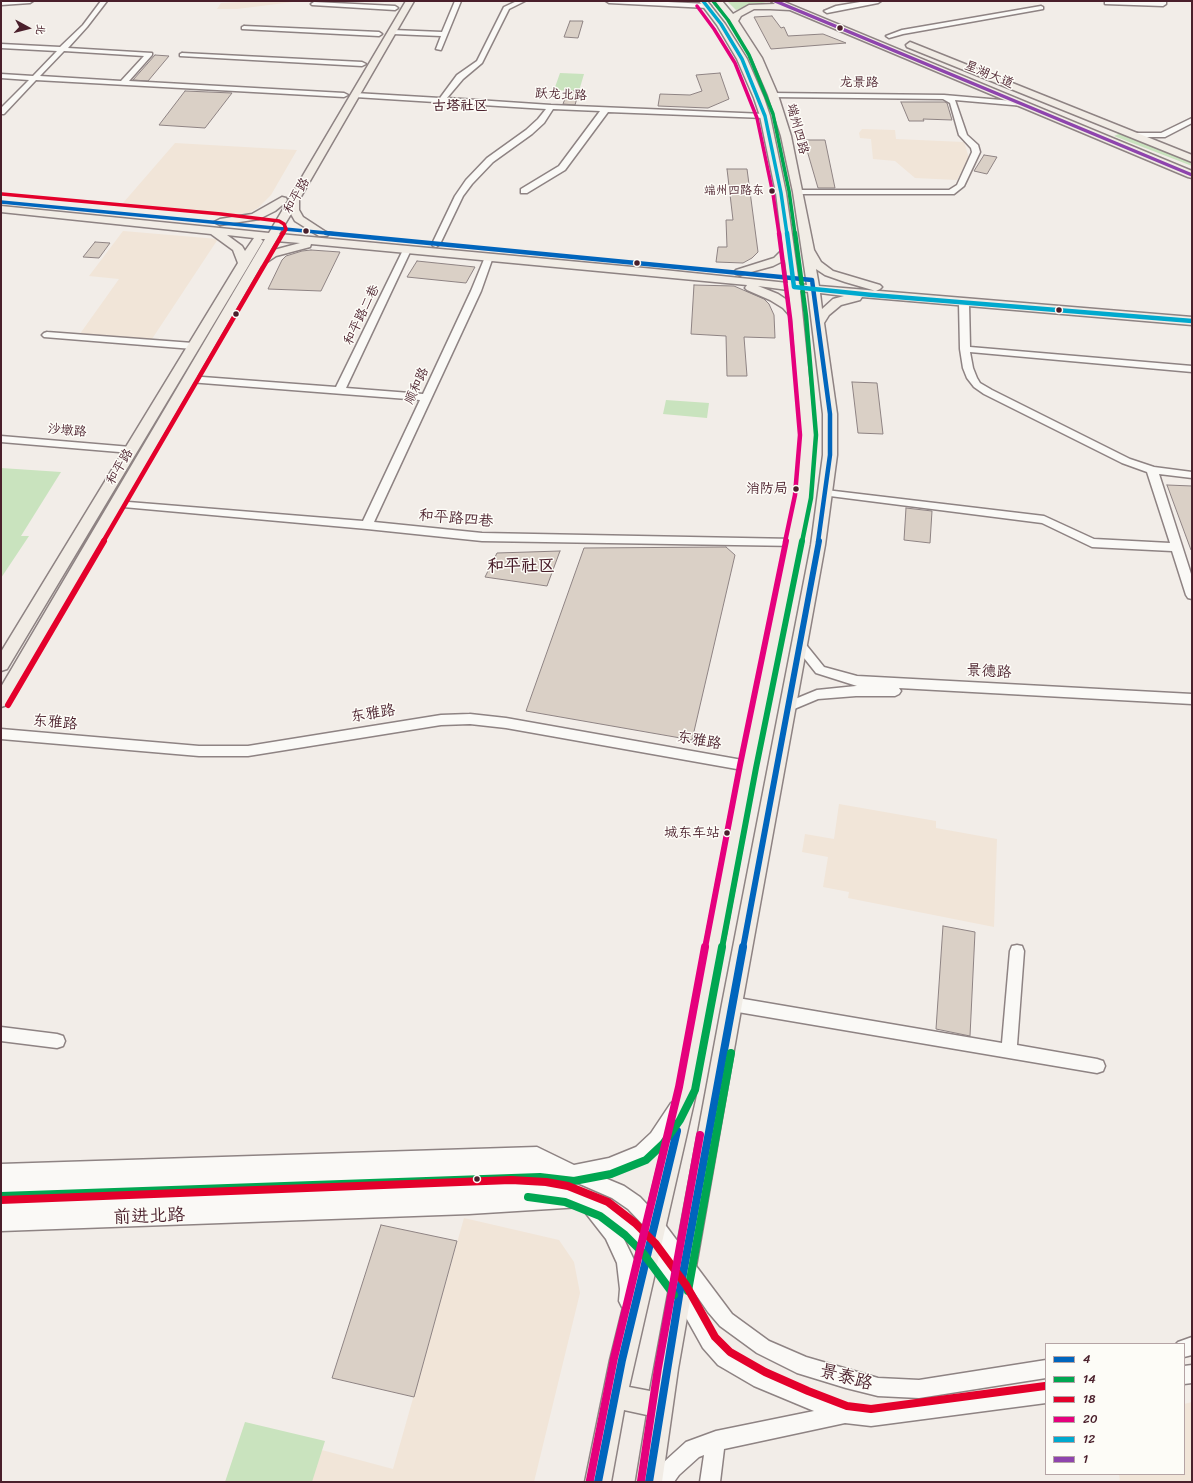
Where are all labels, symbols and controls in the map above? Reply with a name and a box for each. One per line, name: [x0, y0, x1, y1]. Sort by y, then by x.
north arrow: [8, 8, 48, 48]
text: 北: [30, 23, 51, 36]
unlabelled marker: [835, 23, 845, 33]
street label: 星湖大道: [962, 58, 1016, 92]
street label: 龙景路: [839, 75, 879, 91]
street label: 跃龙北路: [535, 86, 587, 104]
district label: 古塔社区: [432, 98, 488, 114]
street label: 端州四路: [783, 102, 811, 156]
street label: 和平路: [280, 175, 314, 217]
place label: 端州四路东: [704, 184, 764, 198]
marker: 端州四路东: [767, 186, 777, 196]
unlabelled marker: [301, 226, 311, 236]
unlabelled marker: [632, 258, 642, 268]
street label: 和平路二巷: [341, 282, 383, 348]
unlabelled marker: [1054, 305, 1064, 315]
unlabelled marker: [231, 309, 241, 319]
street label: 顺和路: [402, 365, 432, 407]
street label: 沙墩路: [47, 422, 87, 440]
street label: 和平路: [103, 446, 137, 488]
place label: 消防局: [746, 481, 788, 497]
marker: 消防局: [791, 484, 801, 494]
street label: 和平路四巷: [418, 507, 494, 531]
district label: 和平社区: [487, 557, 555, 577]
street label: 景德路: [966, 662, 1012, 682]
street label: 东雅路: [349, 702, 397, 726]
street label: 东雅路: [32, 712, 78, 734]
street label: 东雅路: [675, 728, 723, 754]
place label: 城东车站: [664, 825, 720, 841]
marker: 城东车站: [722, 828, 732, 838]
unlabelled marker: [472, 1174, 482, 1184]
street label: 前进北路: [113, 1205, 185, 1229]
legend: [1045, 1343, 1185, 1475]
text: 4: [1083, 1348, 1091, 1370]
street label: 景泰路: [817, 1361, 875, 1395]
text: 14: [1083, 1368, 1096, 1390]
text: 18: [1083, 1388, 1095, 1410]
text: 20: [1083, 1408, 1098, 1430]
text: 12: [1083, 1428, 1095, 1450]
text: 1: [1083, 1448, 1088, 1470]

